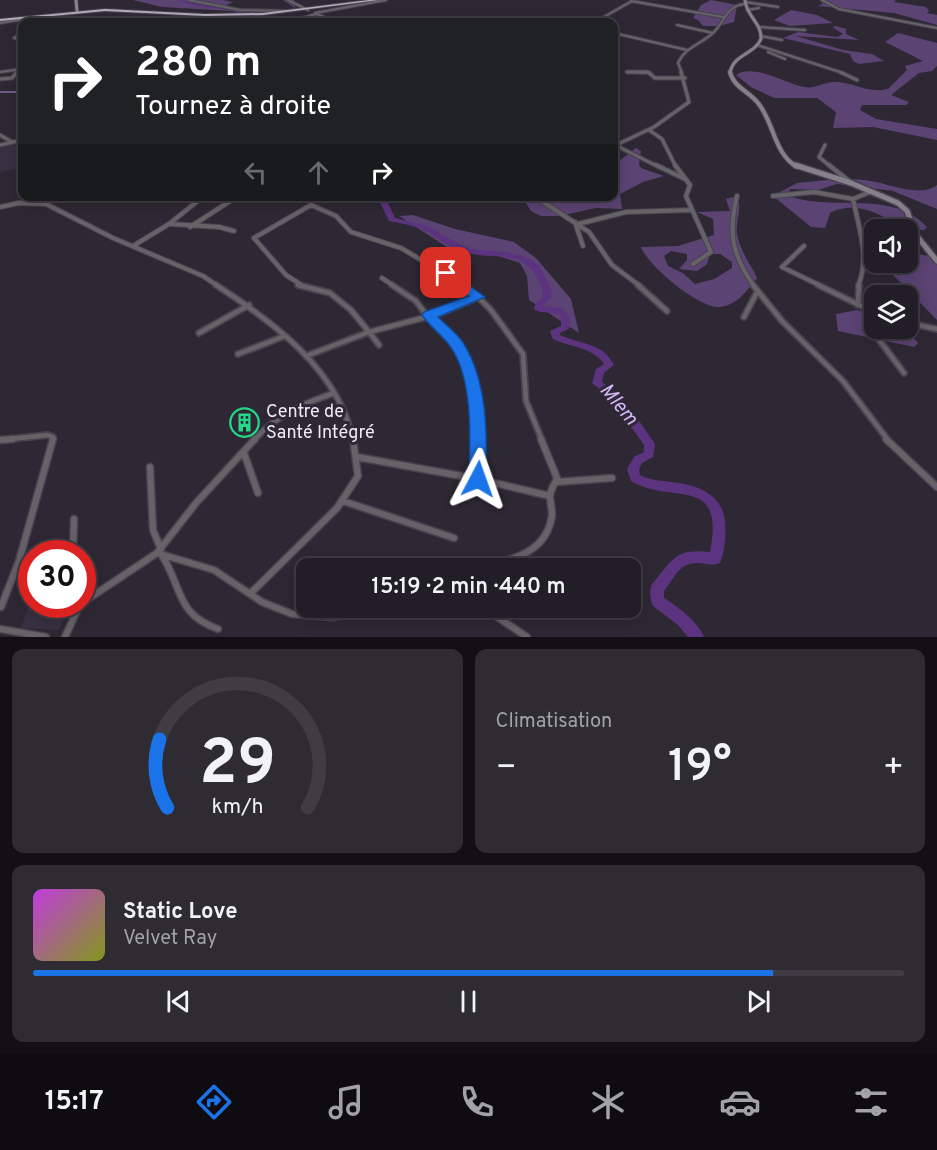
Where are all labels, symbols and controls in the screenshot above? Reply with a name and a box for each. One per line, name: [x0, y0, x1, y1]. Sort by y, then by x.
text: 280 m: [135, 38, 261, 91]
icon: right: [36, 42, 114, 120]
text: Tournez à droite: [135, 90, 331, 124]
icon: left: [239, 156, 272, 189]
icon: ahead: [302, 156, 335, 189]
icon: right: [365, 156, 398, 189]
map controls: [864, 219, 918, 339]
button: sound: [864, 219, 918, 273]
pin: [420, 247, 471, 298]
icon: arrive: [429, 256, 462, 289]
button: layers: [864, 285, 918, 339]
water label: Mlem: [593, 379, 644, 432]
place label: Centre de Santé Intégré: [266, 401, 375, 445]
building icon: Centre de Santé Intégré: [229, 406, 261, 438]
position arrow: [446, 447, 510, 511]
speed limit sign: 30: [18, 540, 96, 618]
text: 15:19 · 2 min · 440 m: [371, 574, 566, 601]
text: Climatisation: [496, 709, 612, 735]
text: 29: [199, 727, 275, 806]
text: 19°: [668, 740, 732, 797]
text: −: [496, 748, 517, 790]
text: +: [883, 748, 904, 790]
text: km/h: [211, 794, 263, 821]
text: Static Love: [123, 899, 237, 926]
text: Velvet Ray: [123, 926, 217, 952]
icon: previous: [162, 985, 195, 1018]
icon: pause: [452, 985, 485, 1018]
icon: next: [742, 985, 775, 1018]
icon: directions: [193, 1081, 235, 1123]
icon: music: [325, 1081, 367, 1123]
icon: phone: [456, 1081, 498, 1123]
icon: climate: [587, 1081, 629, 1123]
icon: car: [719, 1081, 761, 1123]
icon: filters: [850, 1081, 892, 1123]
text: 15:17: [45, 1085, 104, 1119]

